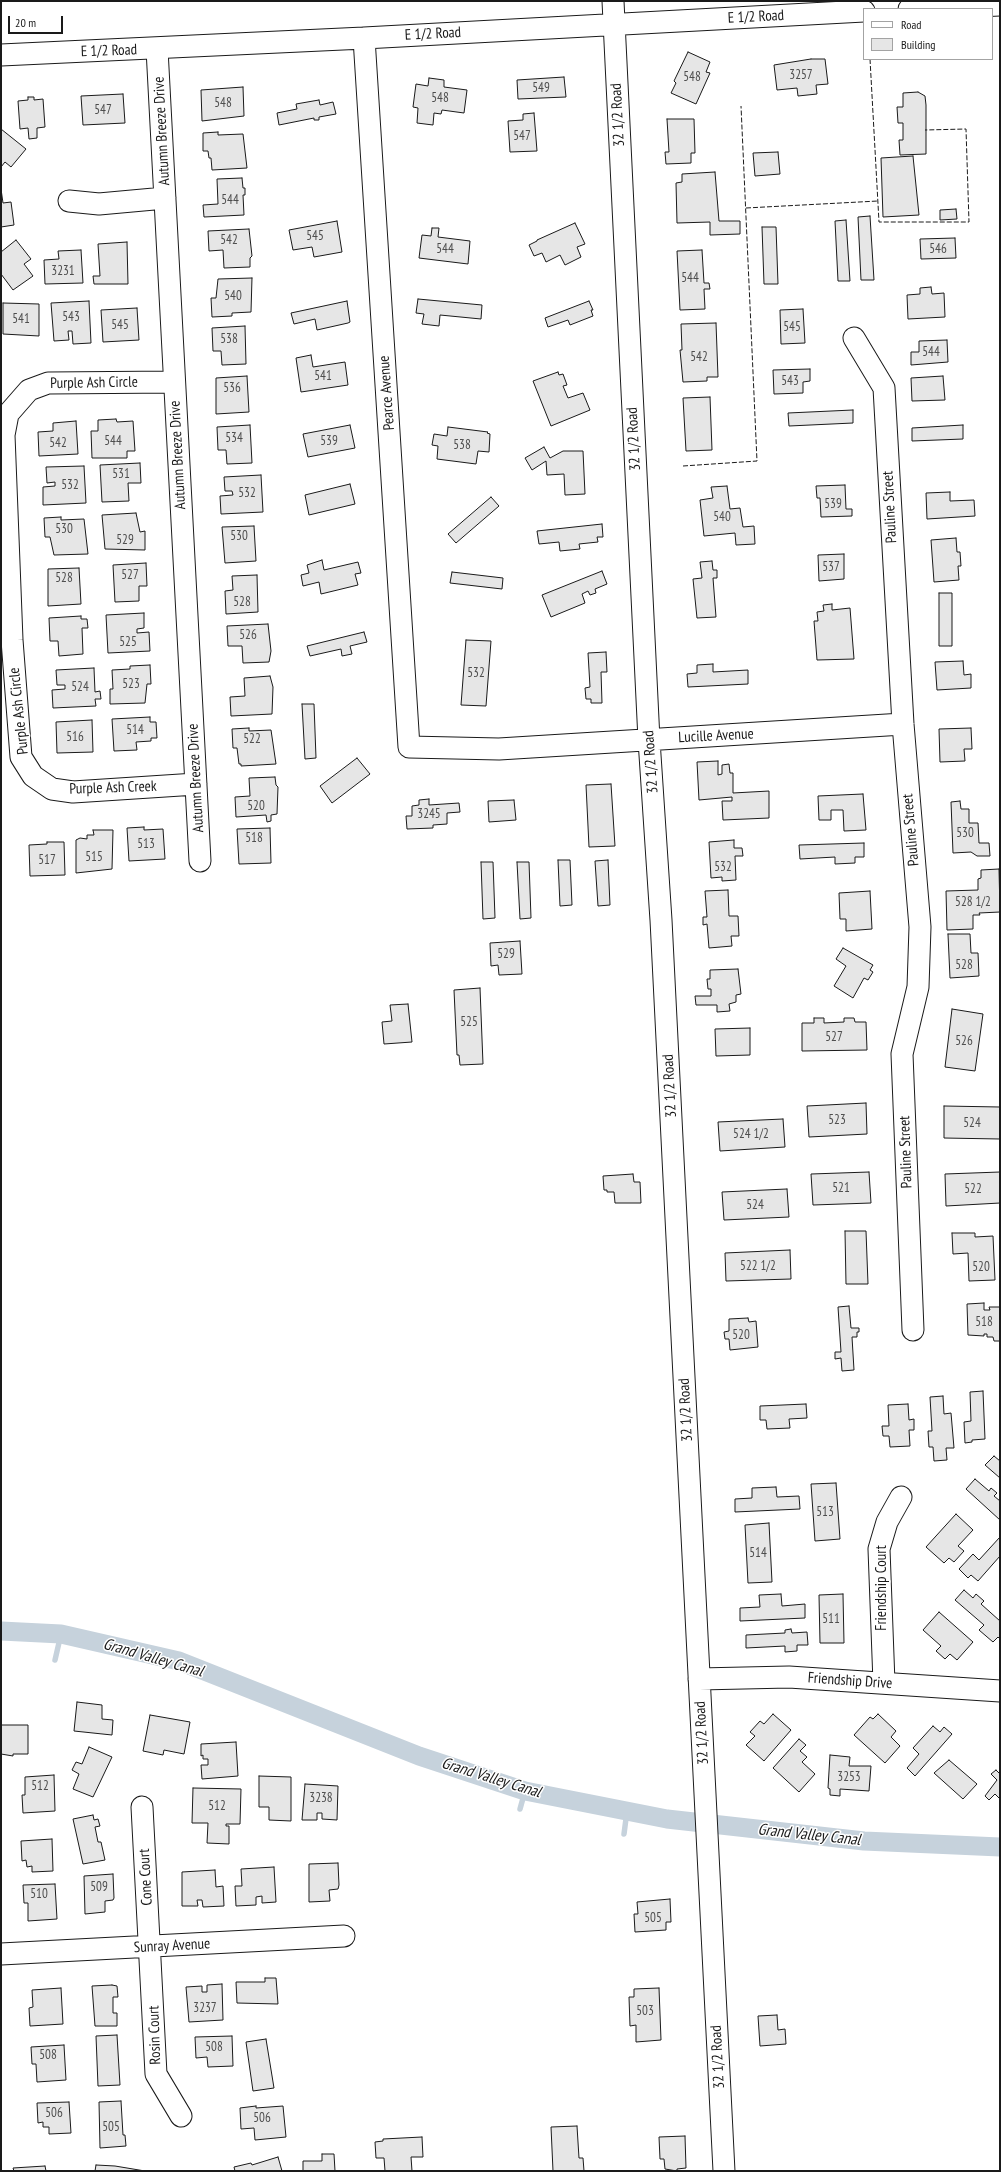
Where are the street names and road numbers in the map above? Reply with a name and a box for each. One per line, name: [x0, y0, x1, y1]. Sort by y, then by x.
street label: E 1/2 Road: [727, 7, 785, 27]
street label: E 1/2 Road: [404, 24, 462, 44]
street label: E 1/2 Road: [81, 41, 137, 61]
street label: Autumn Breeze Drive: [150, 76, 174, 186]
street label: 32 1/2 Road: [607, 83, 629, 147]
street label: Pearce Avenue: [375, 355, 399, 431]
street label: Purple Ash Circle: [50, 373, 138, 393]
street label: Autumn Breeze Drive: [166, 400, 190, 510]
street label: 32 1/2 Road: [623, 407, 645, 471]
street label: Pauline Street: [879, 470, 901, 544]
street label: Purple Ash Circle: [5, 667, 33, 755]
street label: Autumn Breeze Drive: [184, 723, 208, 833]
street label: Lucille Avenue: [678, 725, 754, 747]
street label: 32 1/2 Road: [640, 730, 662, 794]
street label: Purple Ash Creek: [69, 777, 157, 799]
street label: Pauline Street: [899, 793, 923, 867]
street label: 32 1/2 Road: [659, 1054, 681, 1118]
street label: Pauline Street: [896, 1115, 916, 1189]
street label: 32 1/2 Road: [675, 1378, 697, 1442]
street label: Friendship Court: [873, 1545, 891, 1631]
street label: Friendship Drive: [807, 1669, 893, 1693]
street label: 32 1/2 Road: [691, 1701, 713, 1765]
street label: Cone Court: [136, 1848, 156, 1906]
street label: Sunray Avenue: [133, 1935, 211, 1957]
street label: Rosin Court: [145, 2005, 165, 2065]
street label: 32 1/2 Road: [707, 2025, 729, 2089]

